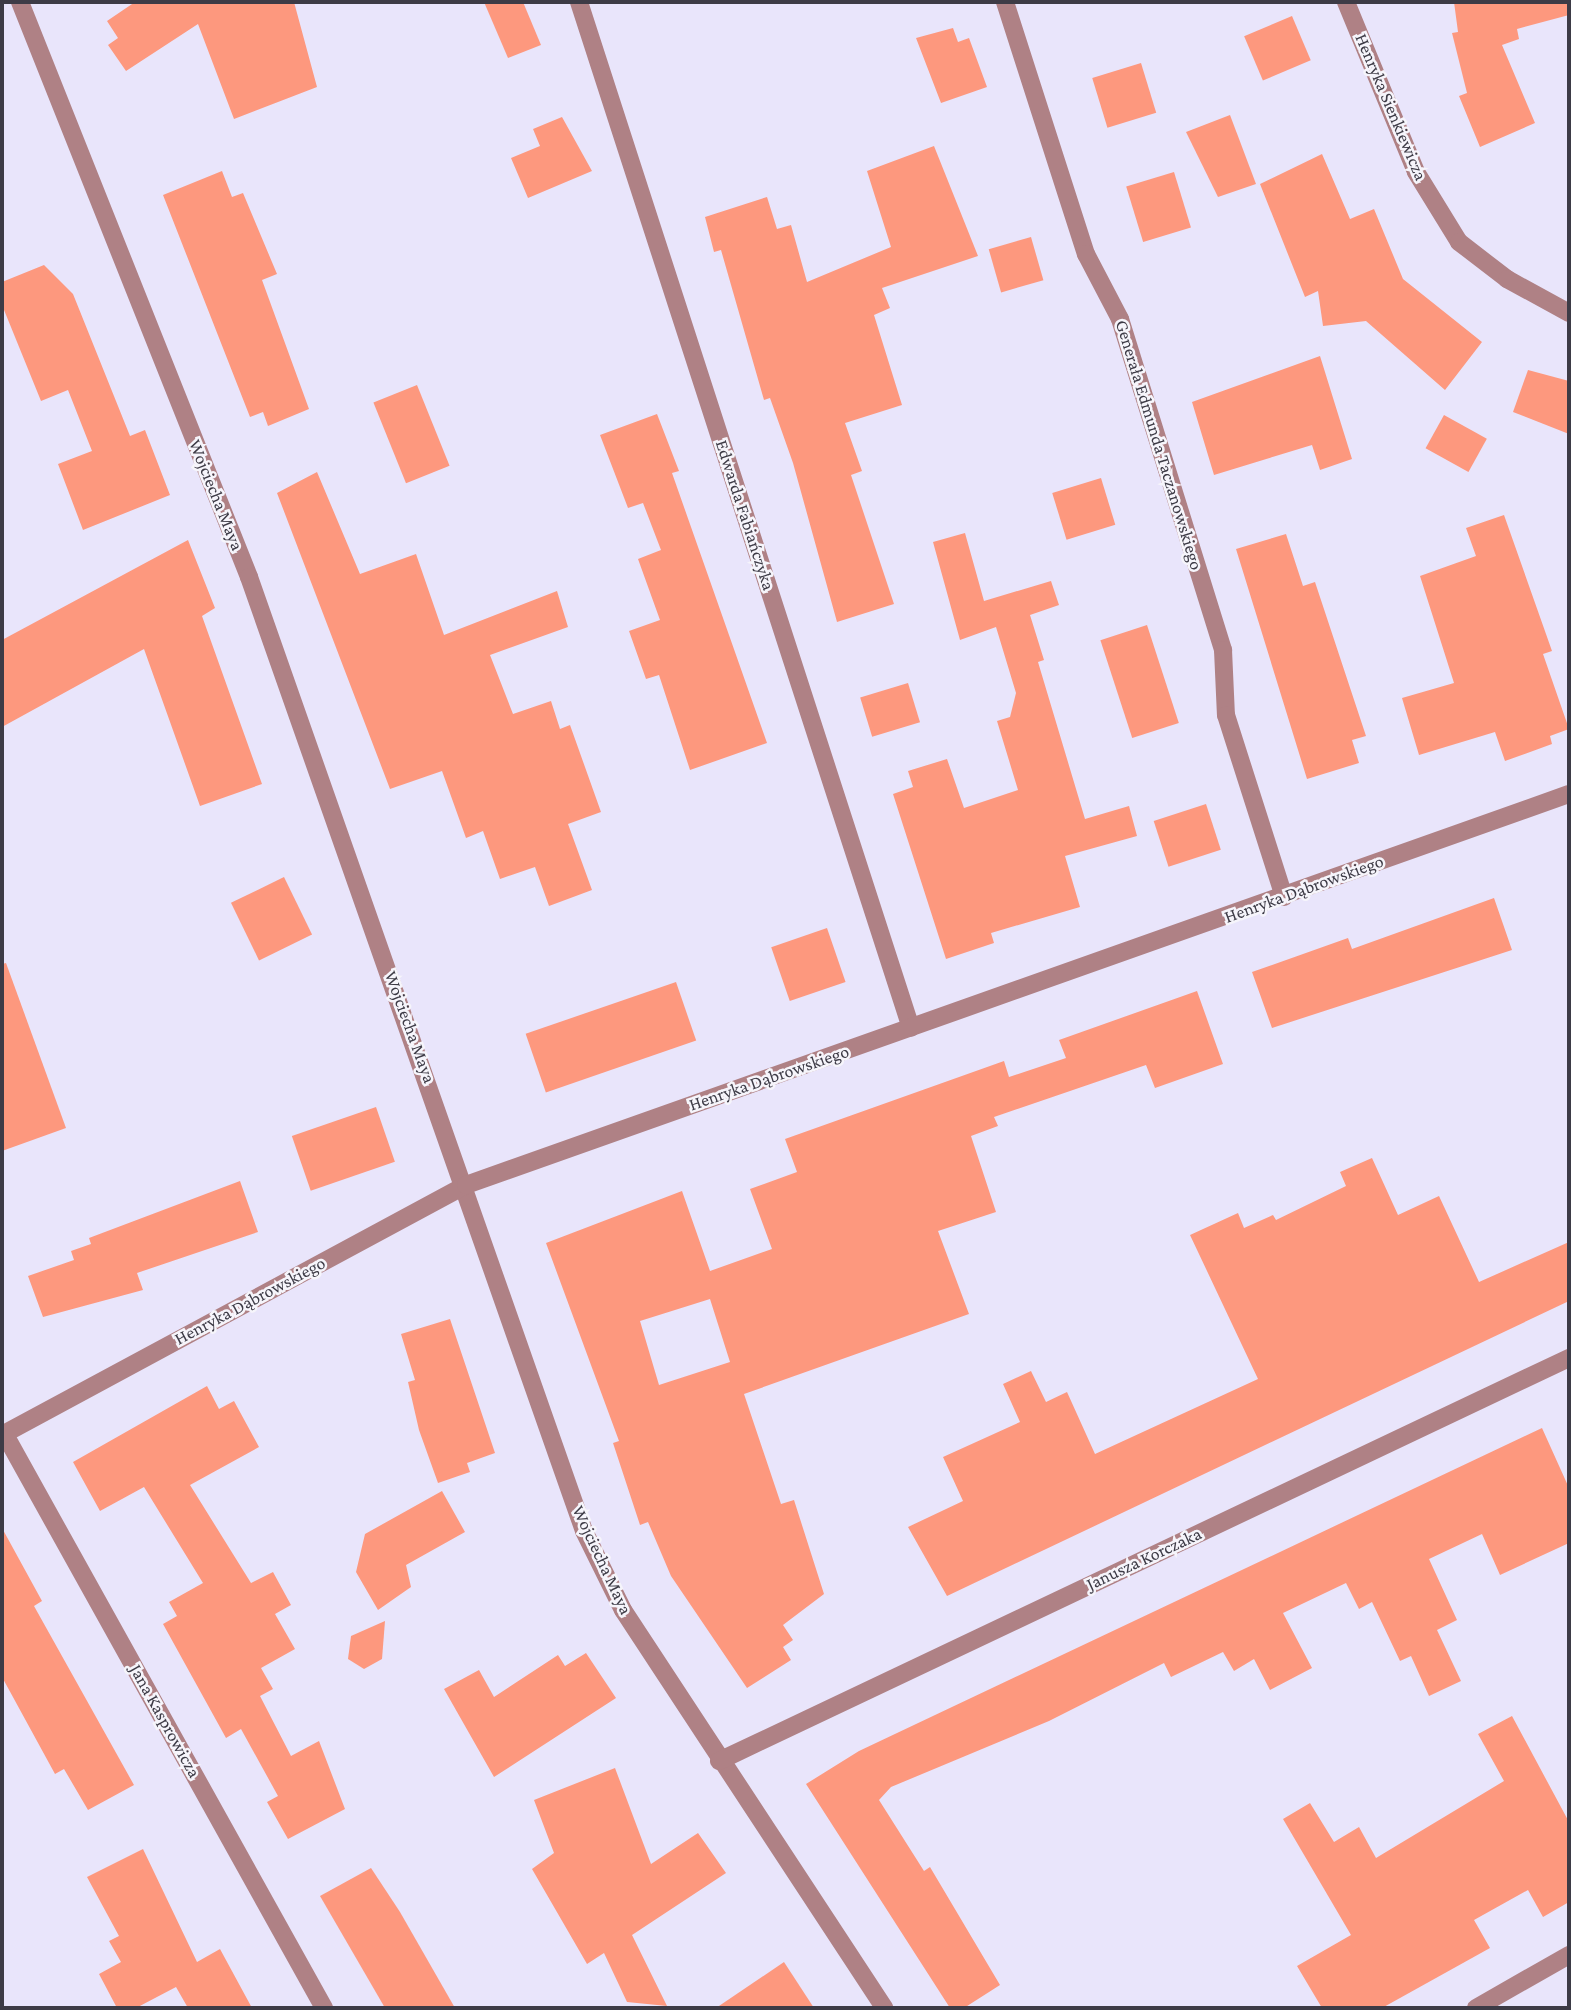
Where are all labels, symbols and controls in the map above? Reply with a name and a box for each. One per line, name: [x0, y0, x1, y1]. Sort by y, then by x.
street label: Henryka Sienkiewicza: [1350, 30, 1432, 184]
street label: Generała Edmunda Taczanowskiego: [1111, 317, 1207, 573]
street label: Wojciecha Maya: [184, 436, 248, 554]
street label: Edwarda Fabiańczyka: [711, 437, 779, 593]
street label: Henryka Dąbrowskiego: [1221, 850, 1387, 928]
street label: Wojciecha Maya: [380, 968, 440, 1086]
street label: Henryka Dąbrowskiego: [686, 1040, 852, 1116]
street label: Henryka Dąbrowskiego: [171, 1252, 329, 1350]
street label: Wojciecha Maya: [567, 1502, 637, 1618]
street label: Janusza Korczaka: [1083, 1523, 1205, 1595]
street label: Jana Kasprowicza: [125, 1661, 205, 1781]

